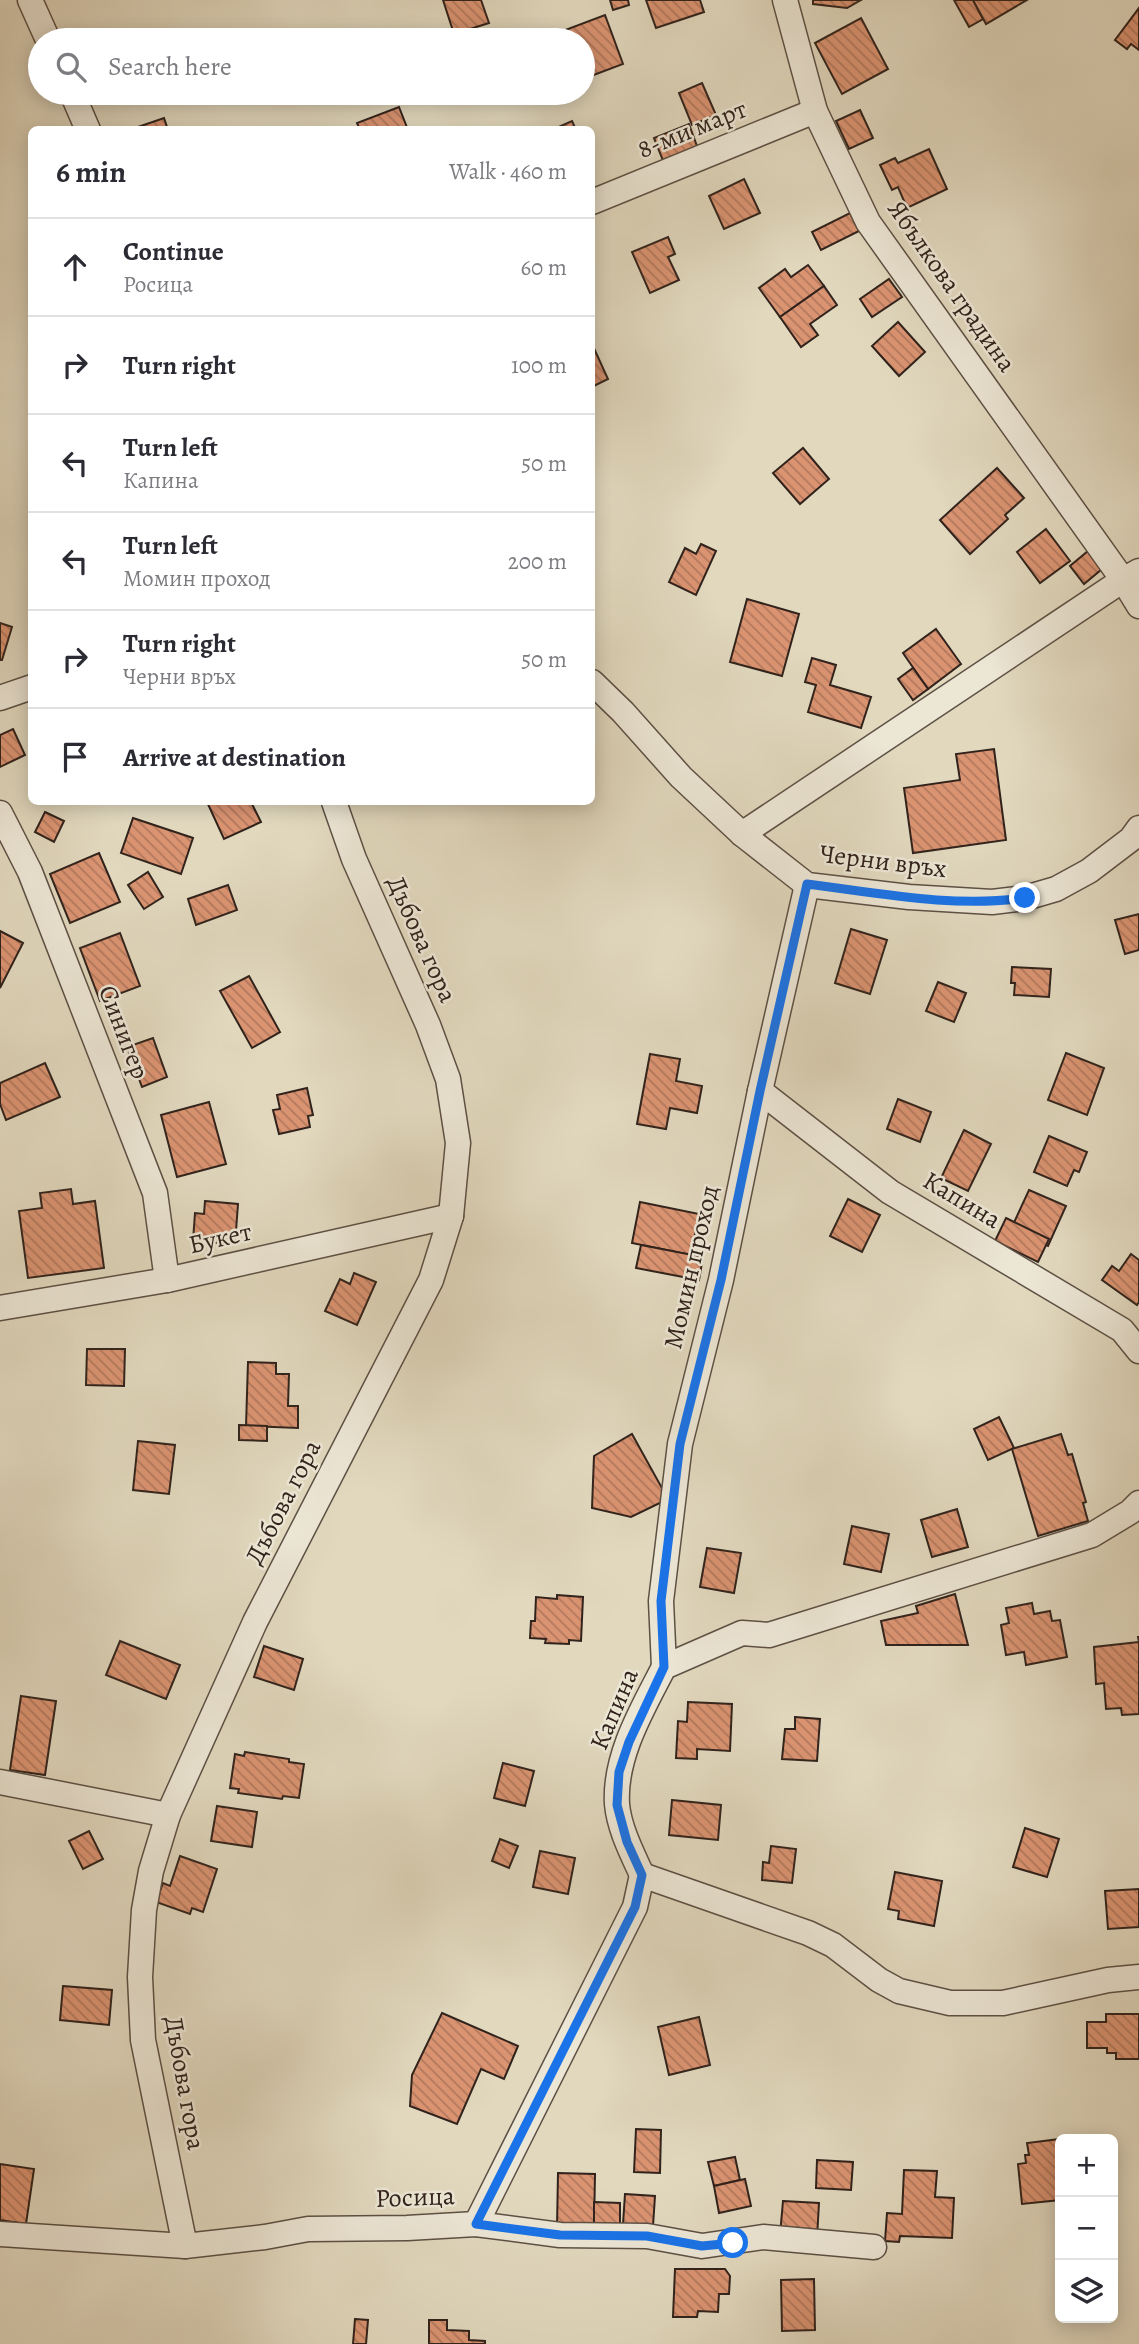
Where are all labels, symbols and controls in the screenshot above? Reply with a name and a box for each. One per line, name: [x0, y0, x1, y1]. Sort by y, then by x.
search box: [28, 28, 595, 105]
icon: search: [52, 48, 90, 86]
text: Search here: [108, 49, 232, 84]
street label: 8-ми март: [632, 91, 752, 167]
text: 6 min: [56, 152, 126, 192]
text: Walk · 460 m: [449, 156, 567, 187]
street label: Ябълкова градина: [880, 193, 1024, 379]
text: Continue: [123, 234, 224, 269]
icon: ahead: [56, 248, 94, 286]
text: 60 m: [520, 252, 567, 283]
text: Росица: [123, 269, 193, 300]
icon: right: [56, 346, 94, 384]
text: Turn right: [123, 348, 236, 383]
text: 100 m: [511, 350, 567, 381]
text: Turn left: [123, 430, 218, 465]
icon: left: [56, 444, 94, 482]
text: 50 m: [521, 448, 567, 479]
text: Капина: [123, 465, 199, 496]
text: Turn left: [123, 528, 218, 563]
icon: left: [56, 542, 94, 580]
text: 200 m: [508, 546, 567, 577]
text: Момин проход: [123, 563, 271, 594]
text: Turn right: [123, 626, 236, 661]
icon: right: [56, 640, 94, 678]
text: 50 m: [521, 644, 567, 675]
text: Черни връх: [123, 661, 236, 692]
icon: arrive: [56, 738, 94, 776]
text: Arrive at destination: [123, 740, 346, 775]
street label: Черни връх: [818, 836, 949, 886]
street label: Дъбова гора: [378, 870, 466, 1008]
route end: [1009, 882, 1040, 913]
street label: Синигер: [90, 980, 158, 1084]
street label: Капина: [916, 1163, 1008, 1237]
street label: Момин проход: [655, 1182, 727, 1352]
street label: Букет: [185, 1214, 255, 1262]
street label: Дъбова гора: [237, 1434, 329, 1570]
street label: Капина: [581, 1663, 647, 1755]
street label: Дъбова гора: [156, 2013, 214, 2153]
map controls: [1055, 2134, 1118, 2323]
button: +: [1055, 2134, 1118, 2197]
street label: Росица: [375, 2178, 455, 2216]
button: −: [1055, 2197, 1118, 2260]
route start: [717, 2227, 748, 2258]
button: layers: [1055, 2260, 1118, 2323]

